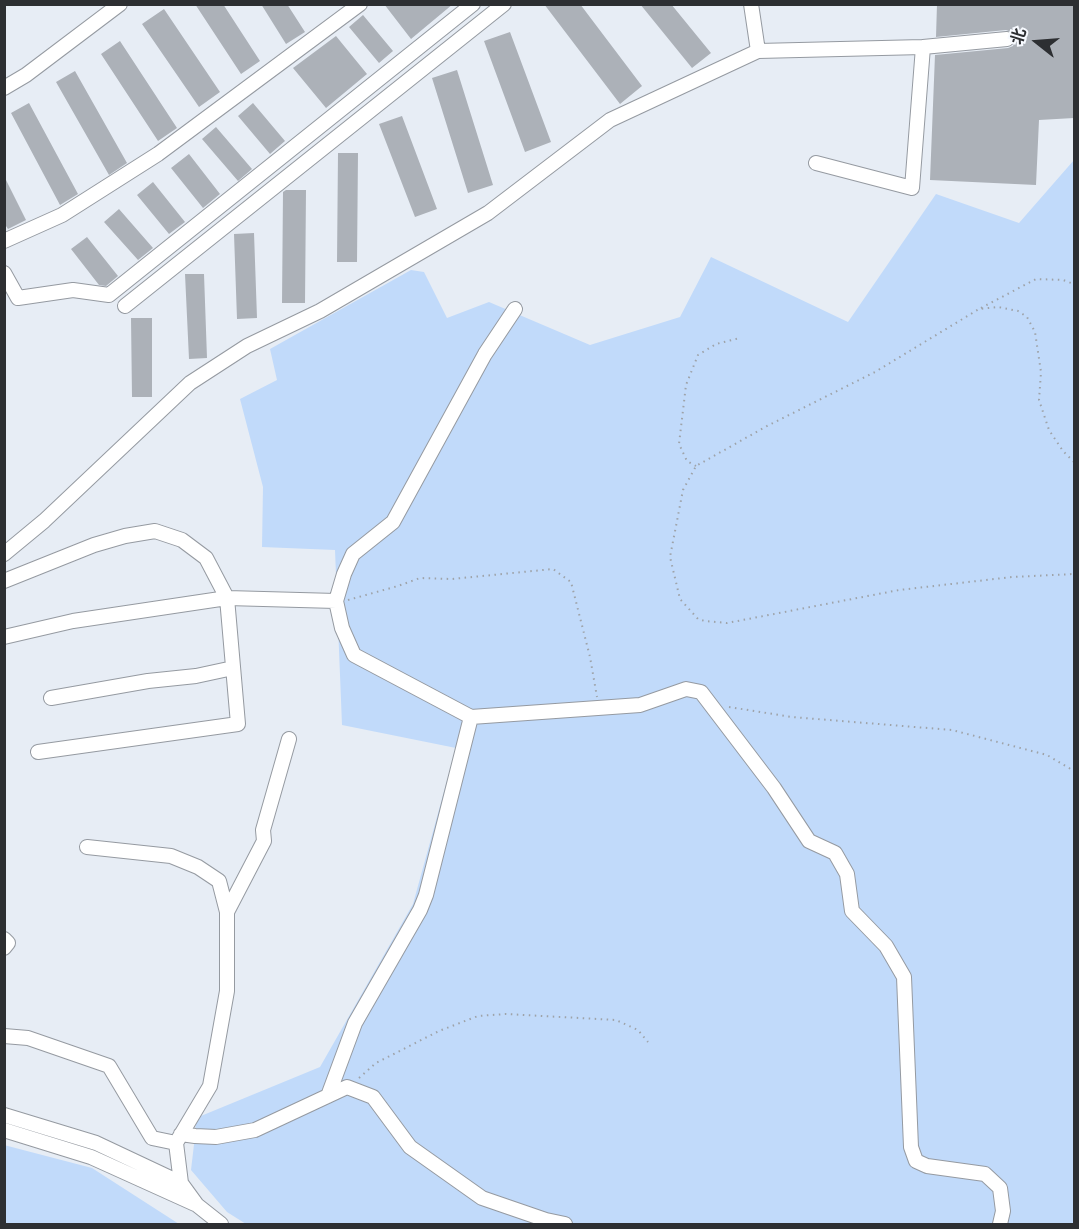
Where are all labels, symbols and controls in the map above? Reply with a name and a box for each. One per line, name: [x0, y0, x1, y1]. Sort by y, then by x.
north arrow: [1007, 12, 1067, 72]
text: 北: [1008, 26, 1031, 47]

